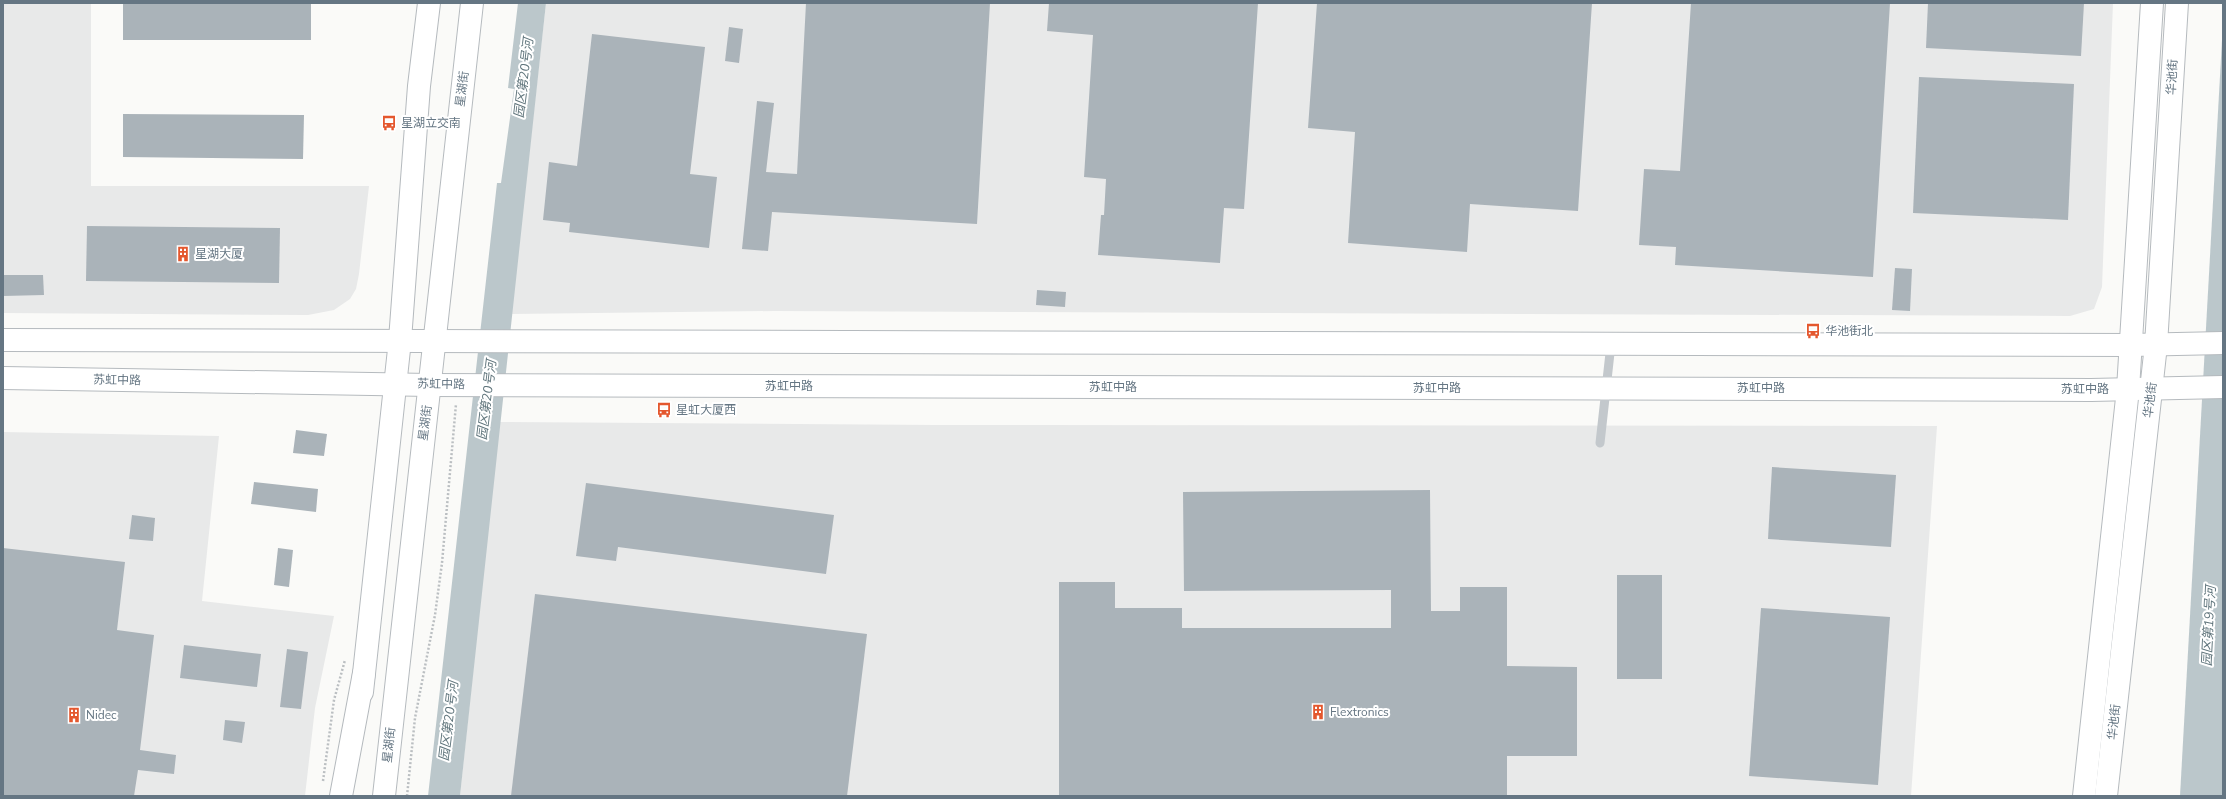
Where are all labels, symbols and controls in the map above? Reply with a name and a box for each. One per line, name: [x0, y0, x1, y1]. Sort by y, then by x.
water label: 园区第20号河: [510, 34, 538, 119]
street label: 华池街: [2163, 59, 2181, 95]
street label: 星湖街: [452, 70, 472, 108]
bus stop icon: 星湖立交南: [380, 114, 398, 132]
place label: 星湖立交南: [401, 115, 461, 131]
building icon: 星湖大厦: [174, 245, 192, 263]
place label: 星湖大厦: [195, 246, 243, 262]
bus stop icon: 华池街北: [1804, 322, 1822, 340]
place label: 华池街北: [1825, 323, 1873, 339]
water label: 园区第20号河: [473, 356, 501, 441]
street label: 苏虹中路: [93, 372, 141, 388]
street label: 苏虹中路: [417, 376, 465, 392]
street label: 苏虹中路: [765, 378, 813, 394]
street label: 苏虹中路: [1089, 379, 1137, 395]
street label: 苏虹中路: [1413, 380, 1461, 396]
street label: 苏虹中路: [1737, 380, 1785, 396]
street label: 苏虹中路: [2061, 381, 2109, 397]
street label: 华池街: [2140, 381, 2160, 419]
bus stop icon: 星虹大厦西: [655, 401, 673, 419]
place label: 星虹大厦西: [676, 402, 736, 418]
street label: 星湖街: [415, 404, 435, 442]
water label: 园区第19号河: [2198, 582, 2220, 667]
water label: 园区第20号河: [435, 677, 463, 762]
building icon: Flextronics: [1309, 703, 1327, 721]
street label: 华池街: [2104, 703, 2124, 741]
place label: Flextronics: [1330, 704, 1389, 720]
building icon: Nidec: [65, 706, 83, 724]
place label: Nidec: [86, 707, 117, 723]
street label: 星湖街: [379, 726, 399, 764]

